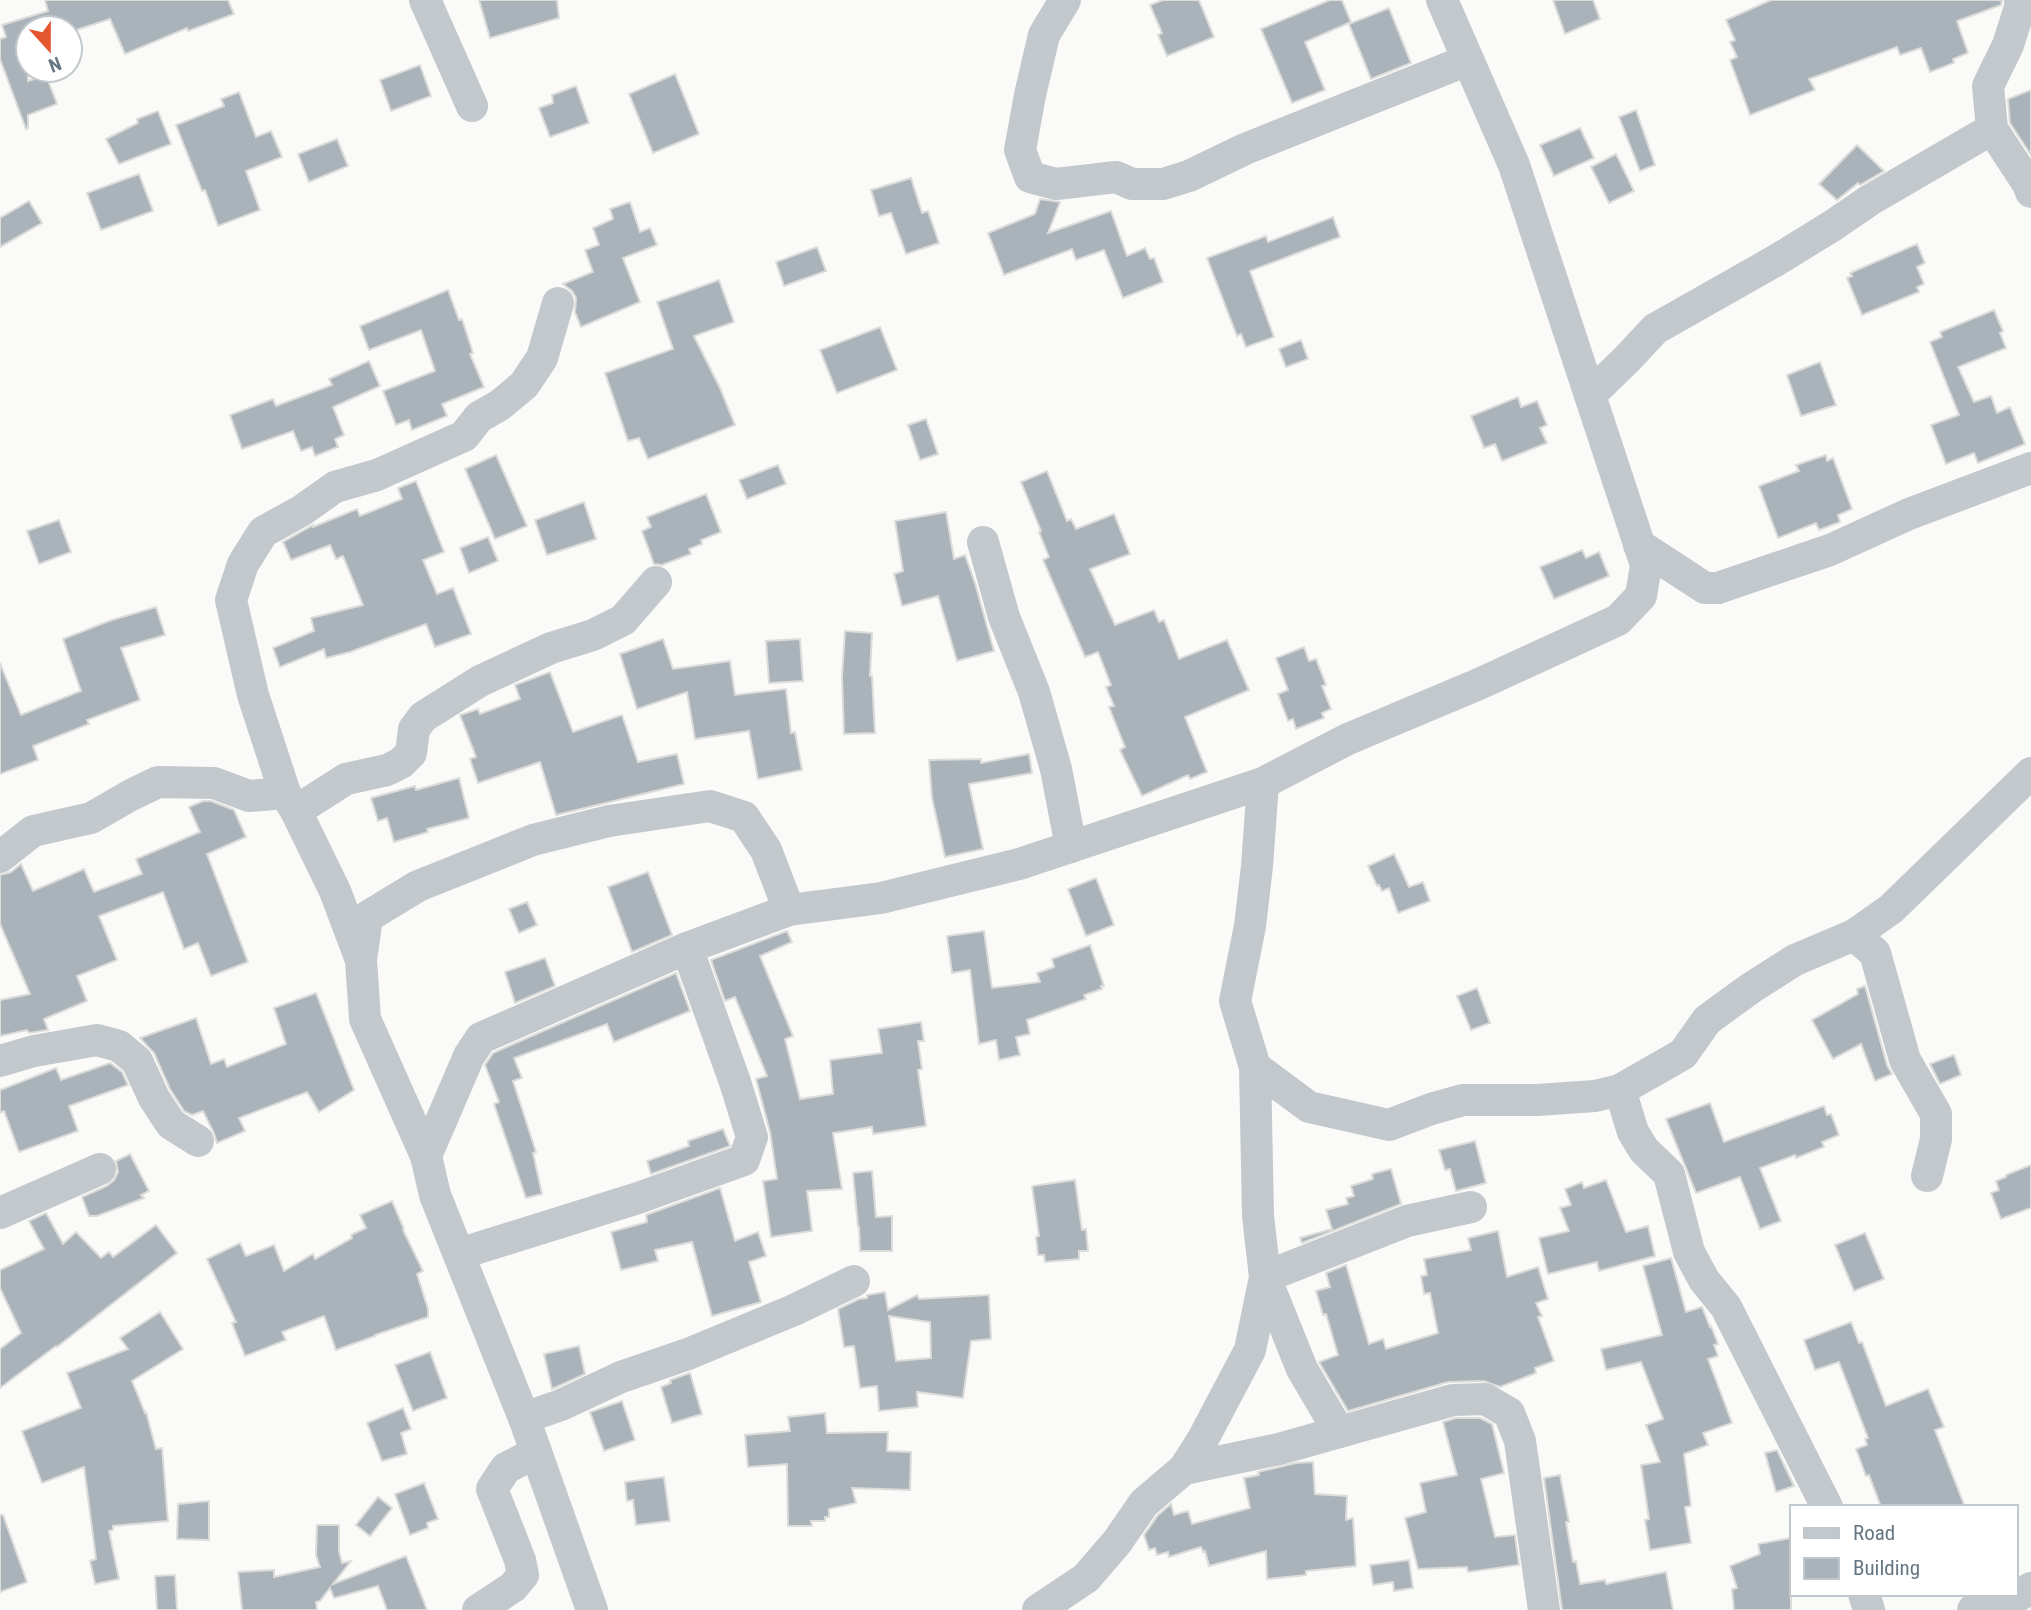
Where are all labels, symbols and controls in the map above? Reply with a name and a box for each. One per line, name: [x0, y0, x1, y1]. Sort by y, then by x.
north arrow: [14, 14, 84, 84]
text: N: [45, 52, 64, 77]
legend: [1790, 1505, 2017, 1596]
text: Road: [1853, 1521, 1895, 1545]
text: Building: [1853, 1556, 1920, 1580]

